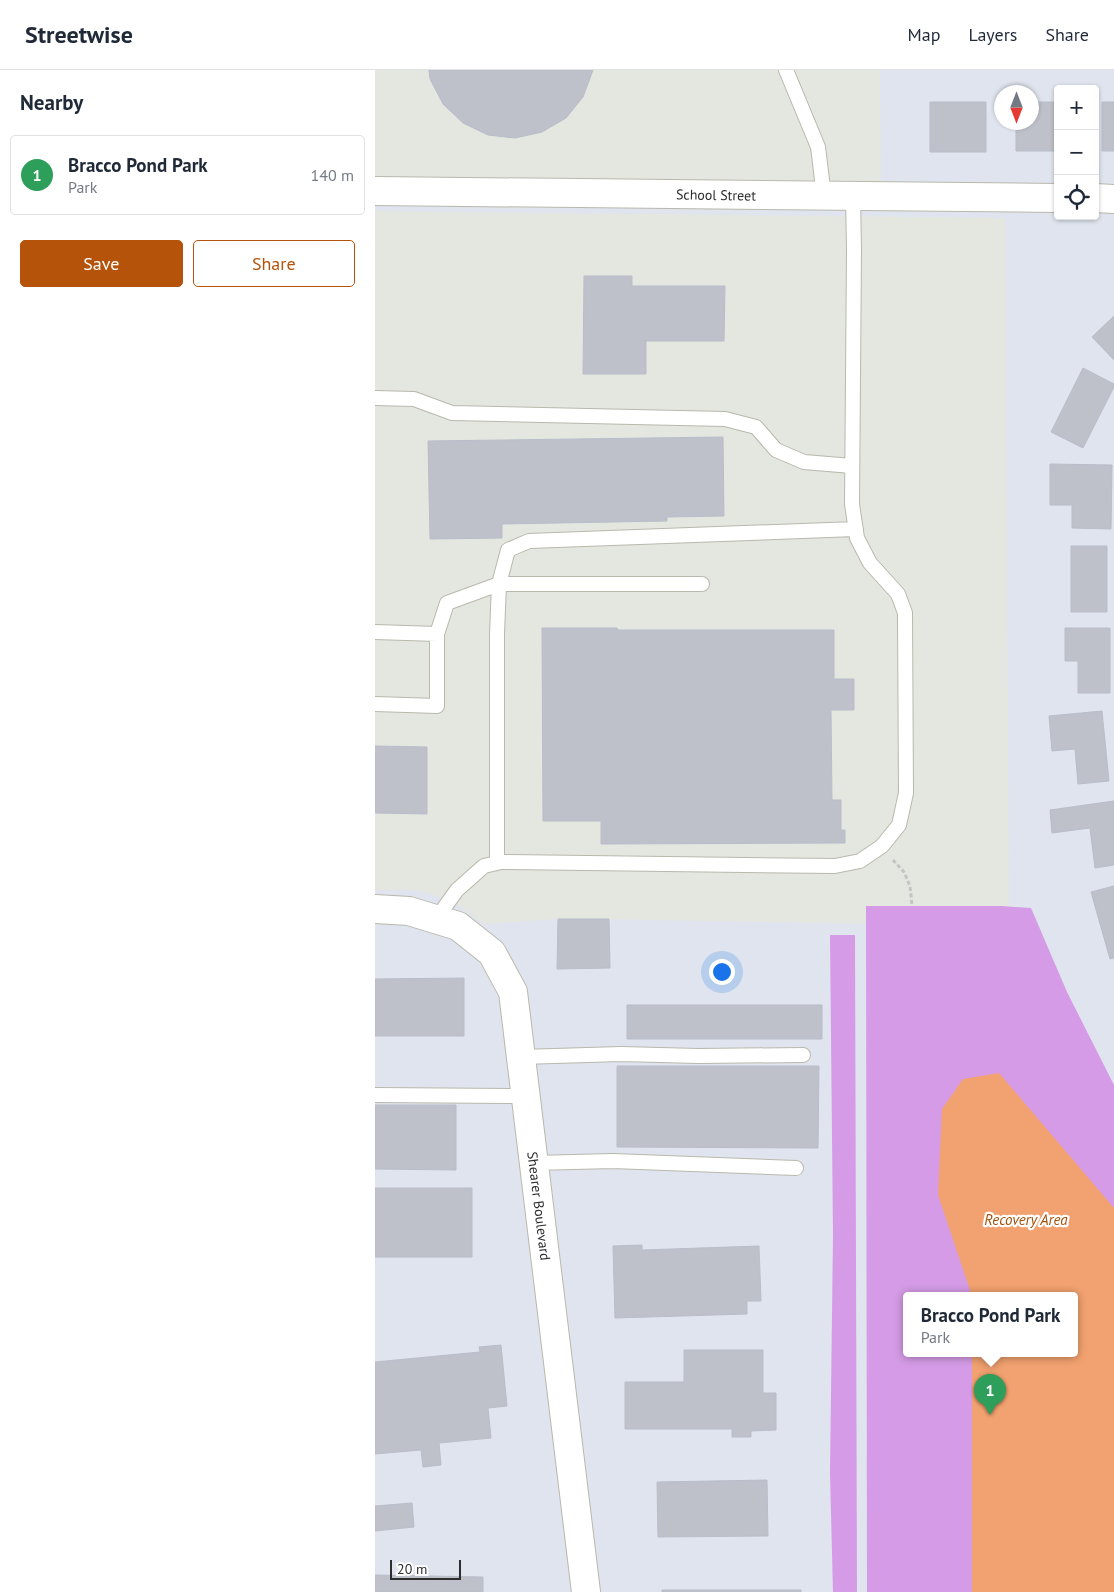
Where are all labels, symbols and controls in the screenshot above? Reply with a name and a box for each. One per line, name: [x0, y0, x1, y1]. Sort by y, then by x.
text: Streetwise: [25, 19, 133, 50]
text: Map: [908, 23, 940, 46]
text: Layers: [968, 23, 1017, 46]
text: Share: [1045, 23, 1089, 46]
north arrow: [994, 85, 1039, 130]
map controls: [1054, 85, 1099, 220]
button: +: [1054, 85, 1099, 130]
text: Nearby: [20, 89, 83, 116]
button: −: [1054, 130, 1099, 175]
text: Bracco Pond Park: [68, 153, 208, 177]
text: 1: [32, 165, 42, 185]
text: 140 m: [311, 165, 354, 185]
button: locate: [1054, 175, 1099, 220]
text: Park: [68, 177, 97, 197]
street label: School Street: [676, 185, 756, 205]
button: Save: [20, 240, 183, 287]
button: Share: [193, 240, 355, 287]
your location: [709, 959, 735, 985]
street label: Shearer Boulevard: [523, 1150, 555, 1262]
water label: Recovery Area: [984, 1210, 1068, 1229]
popup: [903, 1292, 1078, 1357]
text: Bracco Pond Park: [921, 1303, 1060, 1327]
text: Park: [921, 1327, 950, 1347]
pin: 1: [974, 1374, 1006, 1415]
scale bar: [390, 1557, 461, 1580]
text: 20 m: [397, 1560, 427, 1578]

